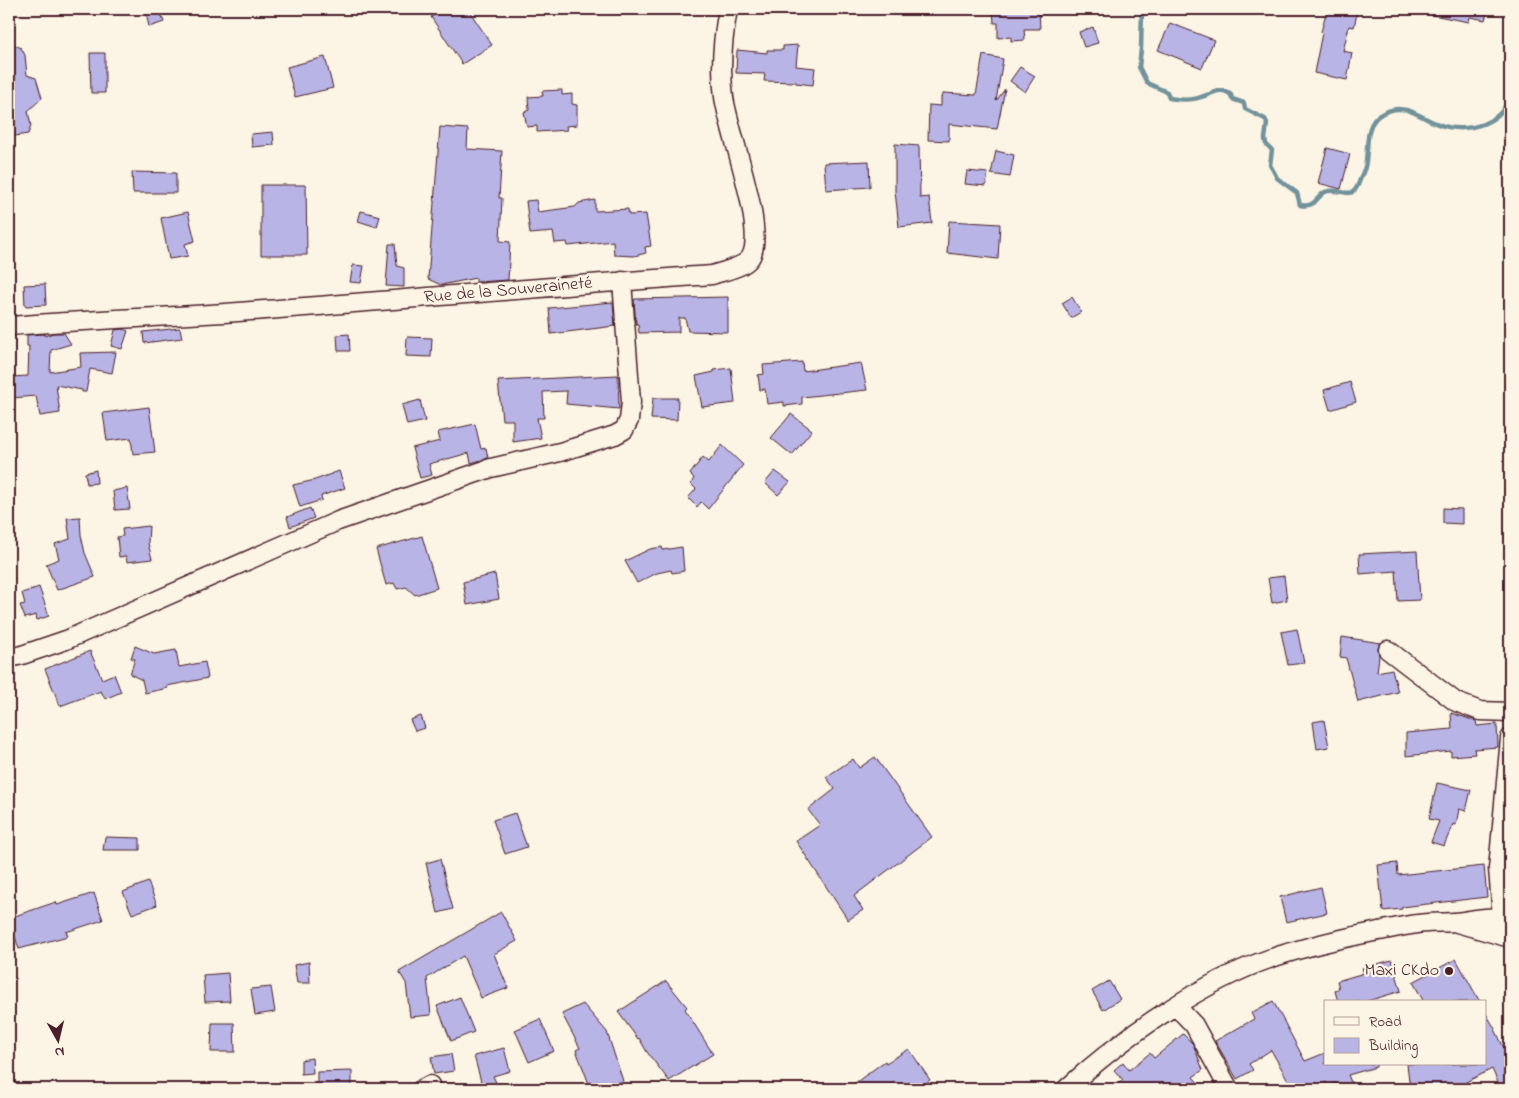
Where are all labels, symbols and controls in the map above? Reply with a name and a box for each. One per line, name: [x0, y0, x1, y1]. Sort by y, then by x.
street label: Rue de la Souveraineté: [423, 271, 594, 311]
place label: Maxi CKdo: [1364, 958, 1439, 984]
marker: Maxi CKdo: [1443, 965, 1455, 977]
legend: [1324, 1000, 1486, 1066]
text: Road: [1369, 1011, 1402, 1033]
north arrow: [32, 1016, 82, 1066]
text: Building: [1368, 1035, 1418, 1058]
text: N: [53, 1040, 66, 1062]

